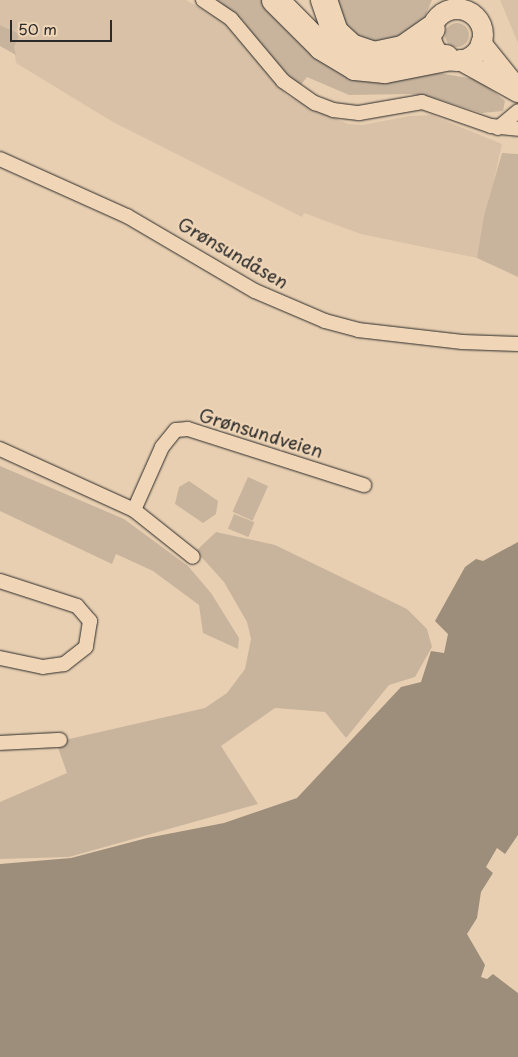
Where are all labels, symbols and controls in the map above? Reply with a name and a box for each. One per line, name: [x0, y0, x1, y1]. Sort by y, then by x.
scale bar: [12, 10, 115, 42]
text: 50 m: [18, 17, 57, 40]
street label: Grønsundåsen: [174, 213, 292, 293]
street label: Grønsundveien: [196, 404, 326, 462]

